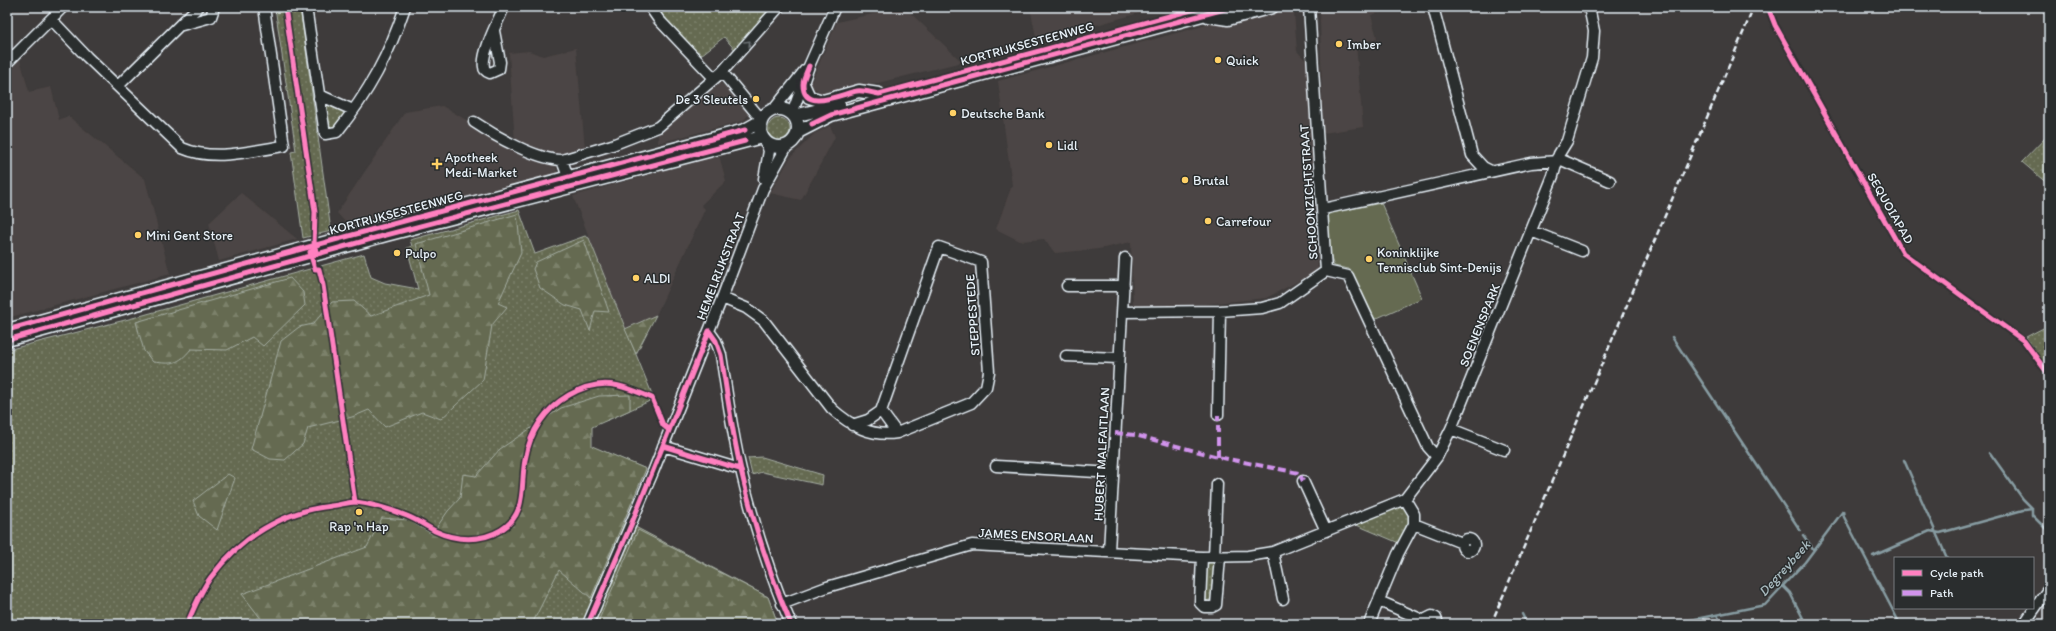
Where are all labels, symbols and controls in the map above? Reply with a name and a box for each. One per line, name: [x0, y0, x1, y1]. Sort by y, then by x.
street label: KORTRIJKSESTEENWEG: [959, 18, 1096, 69]
place label: Imber: [1347, 37, 1382, 52]
marker: Imber: [1334, 39, 1344, 49]
one-way arrow: [743, 40, 751, 48]
place label: Quick: [1226, 53, 1259, 68]
marker: Quick: [1213, 55, 1223, 65]
place label: De 3 Sleutels: [675, 92, 748, 107]
marker: De 3 Sleutels: [751, 94, 761, 104]
place label: Deutsche Bank: [961, 106, 1045, 121]
marker: Deutsche Bank: [948, 108, 958, 118]
street label: SCHOONZICHTSTRAAT: [1296, 123, 1321, 260]
place label: Lidl: [1057, 138, 1078, 153]
marker: Lidl: [1044, 140, 1054, 150]
place label: Apotheek Medi-Market: [445, 150, 517, 180]
marker: Apotheek Medi-Market: [432, 159, 442, 169]
street label: SEQUOIAPAD: [1864, 170, 1917, 247]
place label: Brutal: [1193, 173, 1229, 188]
marker: Brutal: [1180, 175, 1190, 185]
street label: KORTRIJKSESTEENWEG: [328, 187, 465, 238]
street label: HEMELRIJKSTRAAT: [693, 210, 748, 322]
place label: Carrefour: [1216, 214, 1272, 229]
marker: Carrefour: [1203, 216, 1213, 226]
place label: Mini Gent Store: [146, 228, 233, 243]
marker: Mini Gent Store: [133, 230, 143, 240]
place label: Koninklijke Tennisclub Sint-Denijs: [1377, 245, 1502, 275]
place label: Pulpo: [405, 246, 437, 261]
marker: Pulpo: [392, 248, 402, 258]
marker: Koninklijke Tennisclub Sint-Denijs: [1364, 254, 1374, 264]
place label: ALDI: [644, 271, 671, 286]
marker: ALDI: [631, 273, 641, 283]
street label: STEPPESTEDE: [962, 274, 983, 356]
street label: SOENENSPARK: [1456, 281, 1503, 369]
street label: HUBERT MALFAITLAAN: [1091, 387, 1112, 521]
marker: Rap 'n Hap: [354, 507, 364, 517]
place label: Rap 'n Hap: [329, 519, 389, 534]
street label: JAMES ENSORLAAN: [978, 525, 1094, 546]
water label: Degreybeek: [1755, 536, 1815, 600]
legend: [1894, 557, 2034, 609]
text: Cycle path: [1930, 566, 1984, 580]
text: Path: [1930, 586, 1953, 600]

